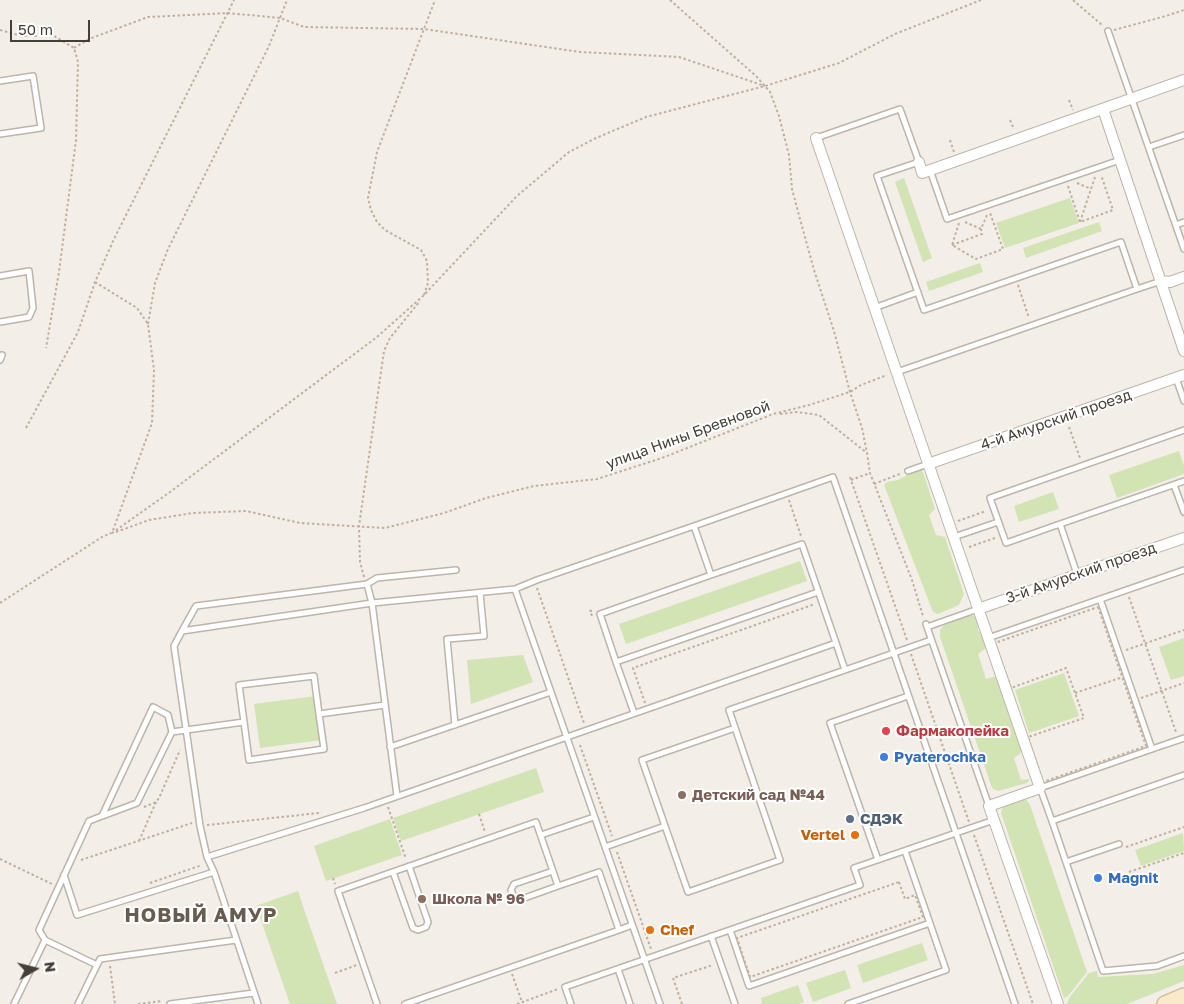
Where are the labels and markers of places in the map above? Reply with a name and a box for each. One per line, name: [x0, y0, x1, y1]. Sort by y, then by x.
place label: Фармакопейка: [896, 722, 1009, 740]
marker: Фармакопейка: [880, 725, 892, 737]
place label: Pyaterochka: [894, 748, 986, 766]
marker: Pyaterochka: [878, 751, 890, 763]
place label: Детский сад №44: [692, 786, 825, 804]
marker: Детский сад №44: [676, 789, 688, 801]
place label: СДЭК: [860, 810, 903, 828]
marker: СДЭК: [844, 813, 856, 825]
place label: Vertel: [800, 826, 845, 844]
marker: Vertel: [849, 829, 861, 841]
place label: Magnit: [1108, 869, 1158, 887]
marker: Magnit: [1092, 872, 1104, 884]
place label: Школа № 96: [432, 890, 525, 908]
marker: Школа № 96: [416, 893, 428, 905]
place label: Chef: [660, 921, 694, 939]
marker: Chef: [644, 924, 656, 936]

